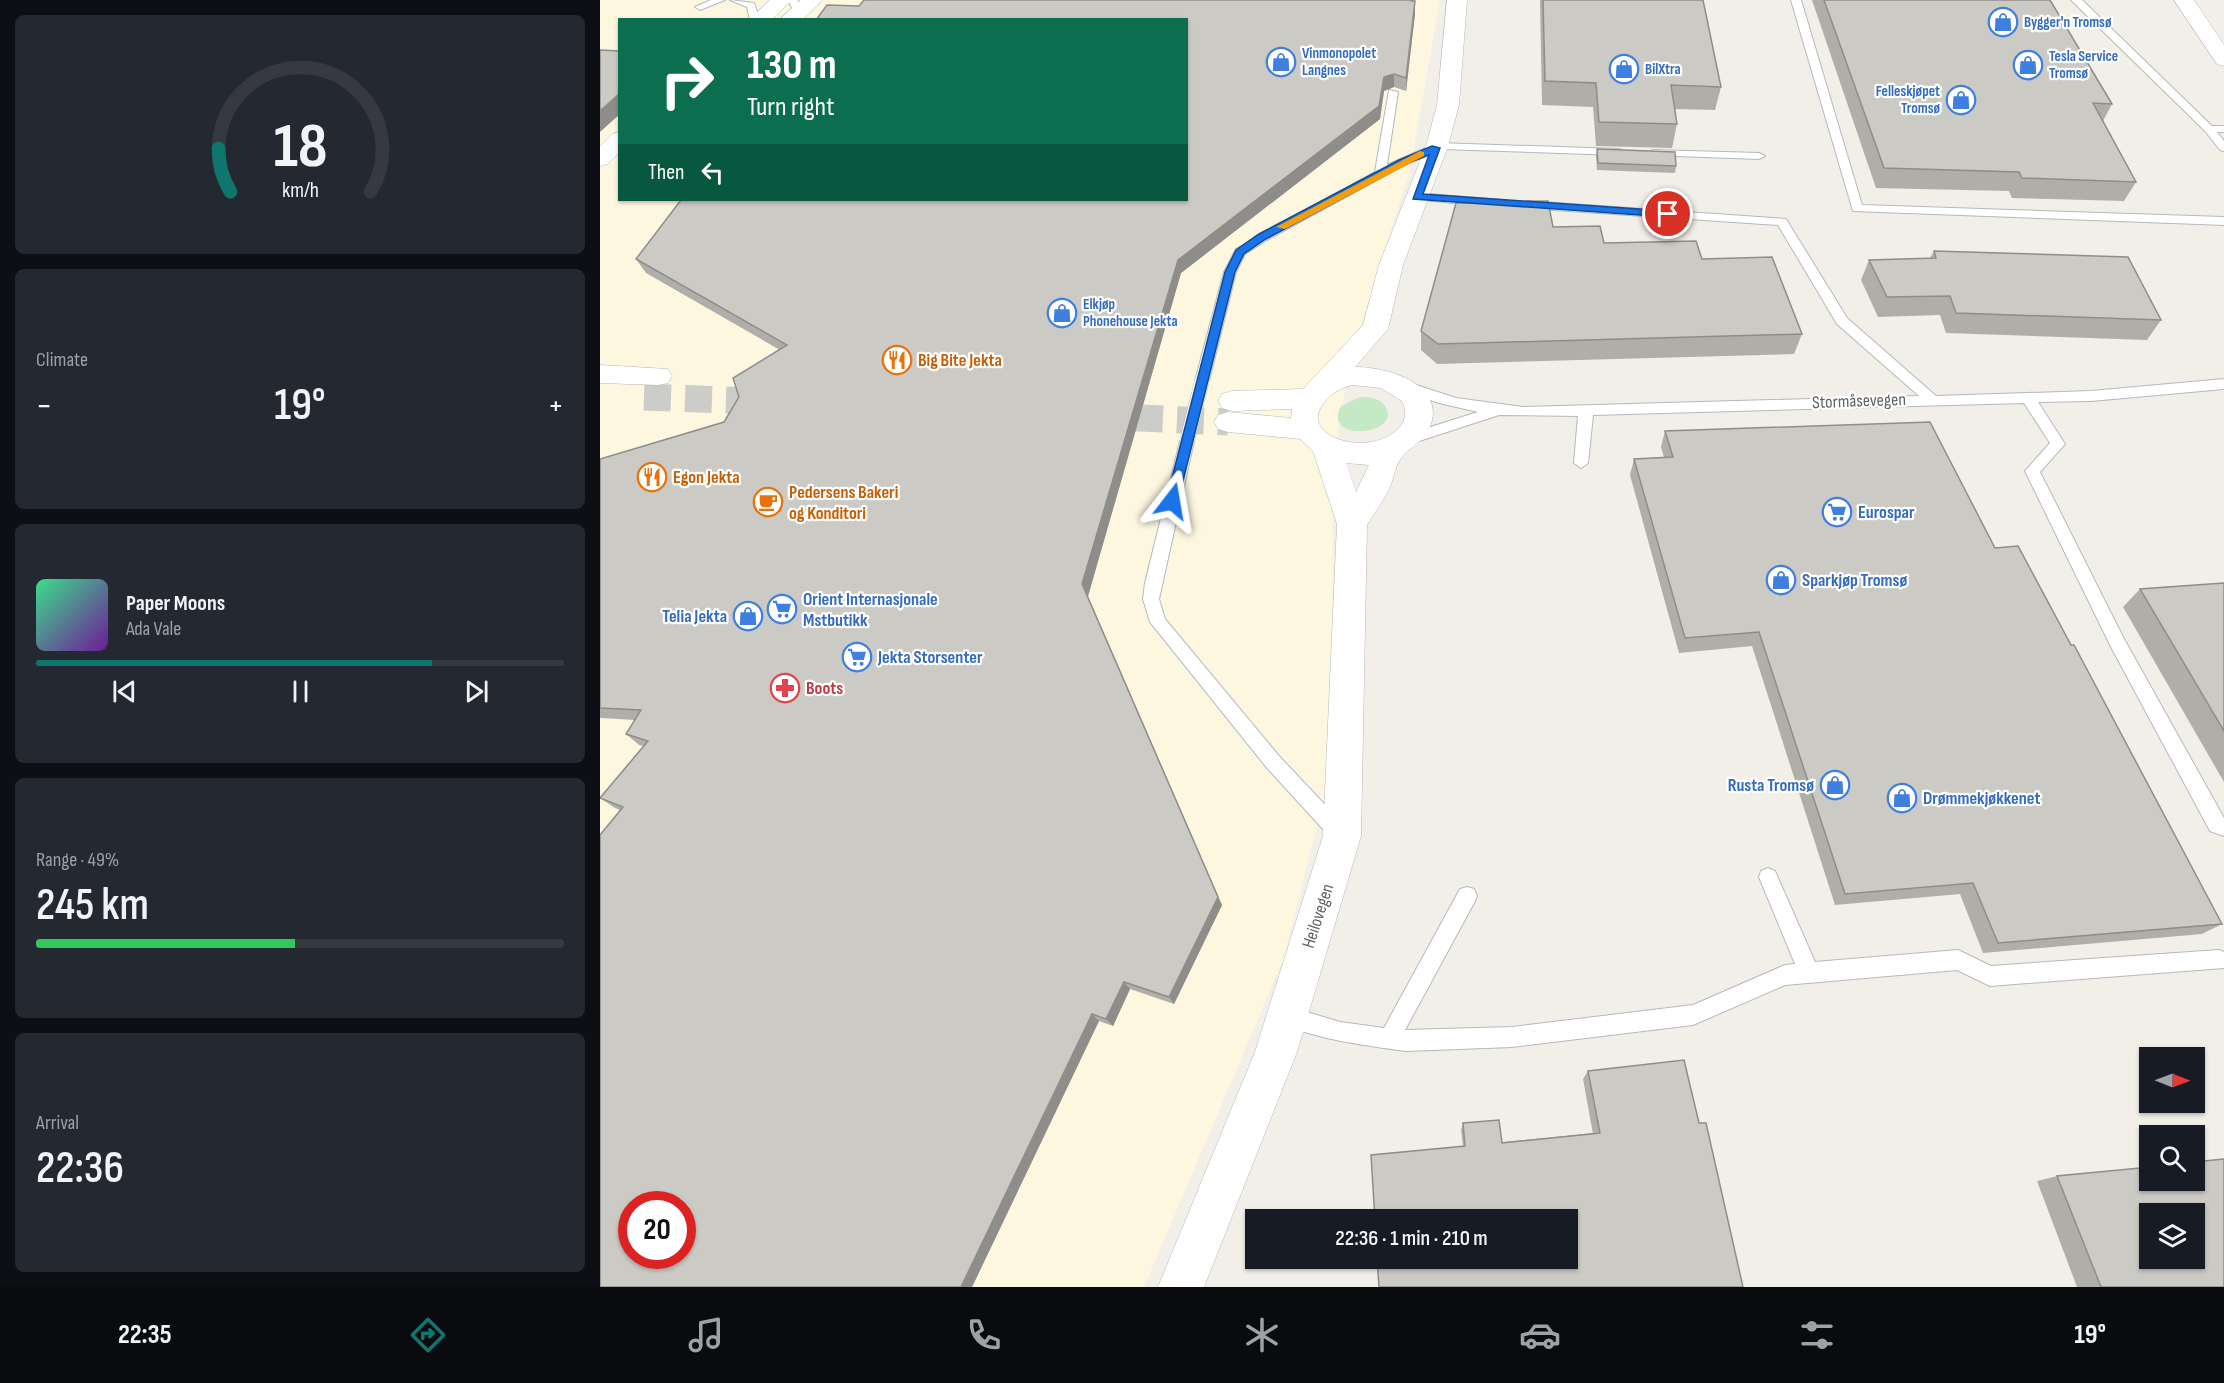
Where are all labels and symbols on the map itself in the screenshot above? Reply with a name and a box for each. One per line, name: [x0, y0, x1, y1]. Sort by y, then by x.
shop icon: Bygger'n Tromsø: [1987, 6, 2019, 38]
place label: Bygger'n Tromsø: [2024, 13, 2112, 32]
place label: Vinmonopolet Langnes: [1302, 44, 1376, 80]
shop icon: Vinmonopolet Langnes: [1265, 46, 1297, 78]
place label: Tesla Service Tromsø: [2049, 47, 2118, 83]
shop icon: Tesla Service Tromsø: [2012, 49, 2044, 81]
shop icon: BilXtra: [1608, 53, 1640, 85]
place label: BilXtra: [1645, 60, 1681, 79]
place label: Felleskjøpet Tromsø: [1876, 82, 1940, 118]
shop icon: Felleskjøpet Tromsø: [1945, 84, 1977, 116]
pin: [1642, 188, 1693, 239]
place label: Elkjøp Phonehouse Jekta: [1083, 295, 1178, 331]
shop icon: Elkjøp Phonehouse Jekta: [1046, 297, 1078, 329]
restaurant icon: Big Bite Jekta: [881, 344, 913, 376]
place label: Big Bite Jekta: [918, 350, 1002, 371]
street label: Stormåsevegen: [1812, 389, 1906, 413]
restaurant icon: Egon Jekta: [636, 461, 668, 493]
place label: Egon Jekta: [673, 467, 740, 488]
position arrow: [1140, 469, 1204, 533]
place label: Pedersens Bakeri og Konditori: [789, 482, 898, 524]
cafe icon: Pedersens Bakeri og Konditori: [752, 486, 784, 518]
supermarket icon: Eurospar: [1821, 496, 1853, 528]
place label: Eurospar: [1858, 502, 1915, 523]
shop icon: Sparkjøp Tromsø: [1765, 564, 1797, 596]
place label: Sparkjøp Tromsø: [1802, 570, 1907, 591]
place label: Orient Internasjonale Mstbutikk: [803, 589, 938, 631]
supermarket icon: Orient Internasjonale Mstbutikk: [766, 593, 798, 625]
shop icon: Telia Jekta: [732, 600, 764, 632]
place label: Telia Jekta: [662, 606, 727, 627]
supermarket icon: Jekta Storsenter: [841, 641, 873, 673]
place label: Jekta Storsenter: [877, 647, 983, 668]
pharmacy icon: Boots: [769, 672, 801, 704]
place label: Boots: [806, 678, 843, 699]
shop icon: Rusta Tromsø: [1819, 769, 1851, 801]
place label: Rusta Tromsø: [1728, 775, 1814, 796]
shop icon: Drømmekjøkkenet: [1886, 782, 1918, 814]
place label: Drømmekjøkkenet: [1923, 788, 2040, 809]
street label: Heilovegen: [1298, 881, 1338, 951]
north arrow: [2139, 1047, 2205, 1113]
speed limit sign: 20: [618, 1191, 696, 1269]

